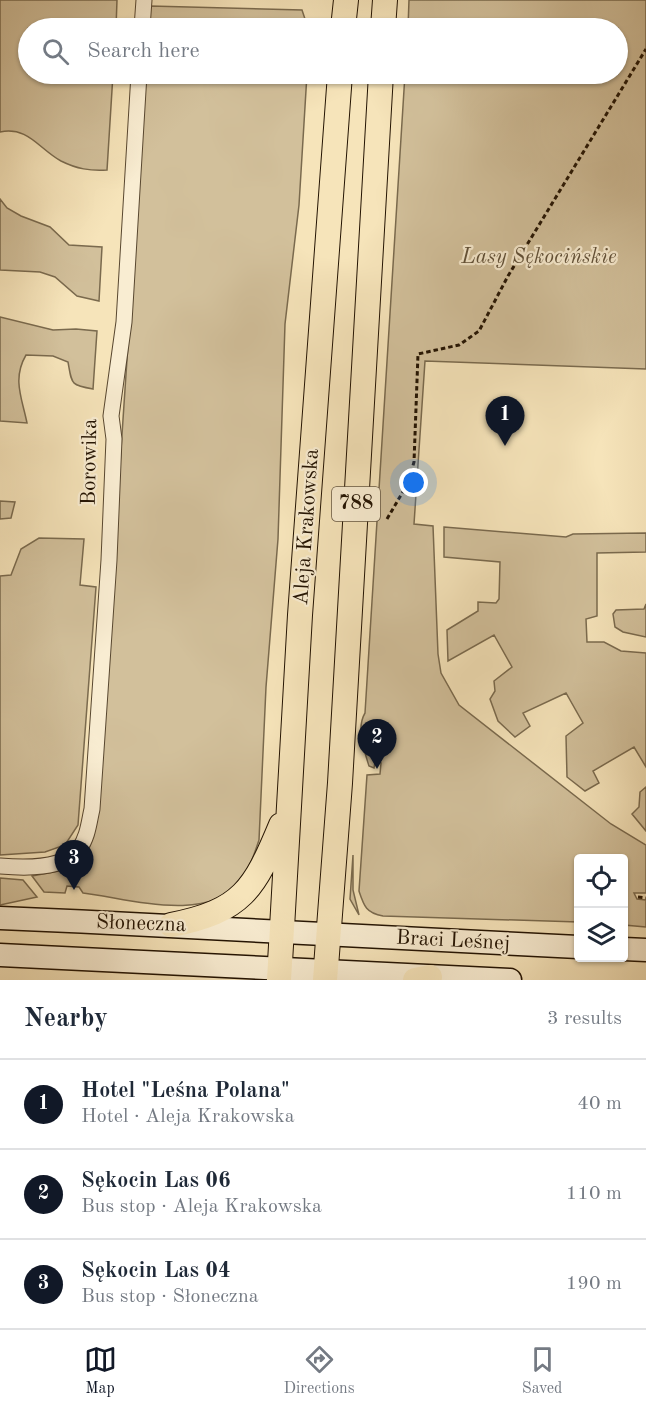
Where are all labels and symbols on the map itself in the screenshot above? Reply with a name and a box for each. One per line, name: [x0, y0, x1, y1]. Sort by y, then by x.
park label: Lasy Sękocińskie: [460, 247, 617, 268]
pin: 1: [486, 396, 524, 446]
street label: Borowika: [79, 418, 101, 506]
street label: Aleja Krakowska: [291, 448, 323, 606]
your location: [399, 468, 428, 497]
road number: 788: [332, 487, 380, 521]
pin: 2: [358, 720, 397, 769]
pin: 3: [54, 840, 94, 890]
street label: Słoneczna: [95, 912, 187, 936]
street label: Braci Leśnej: [395, 928, 511, 954]

